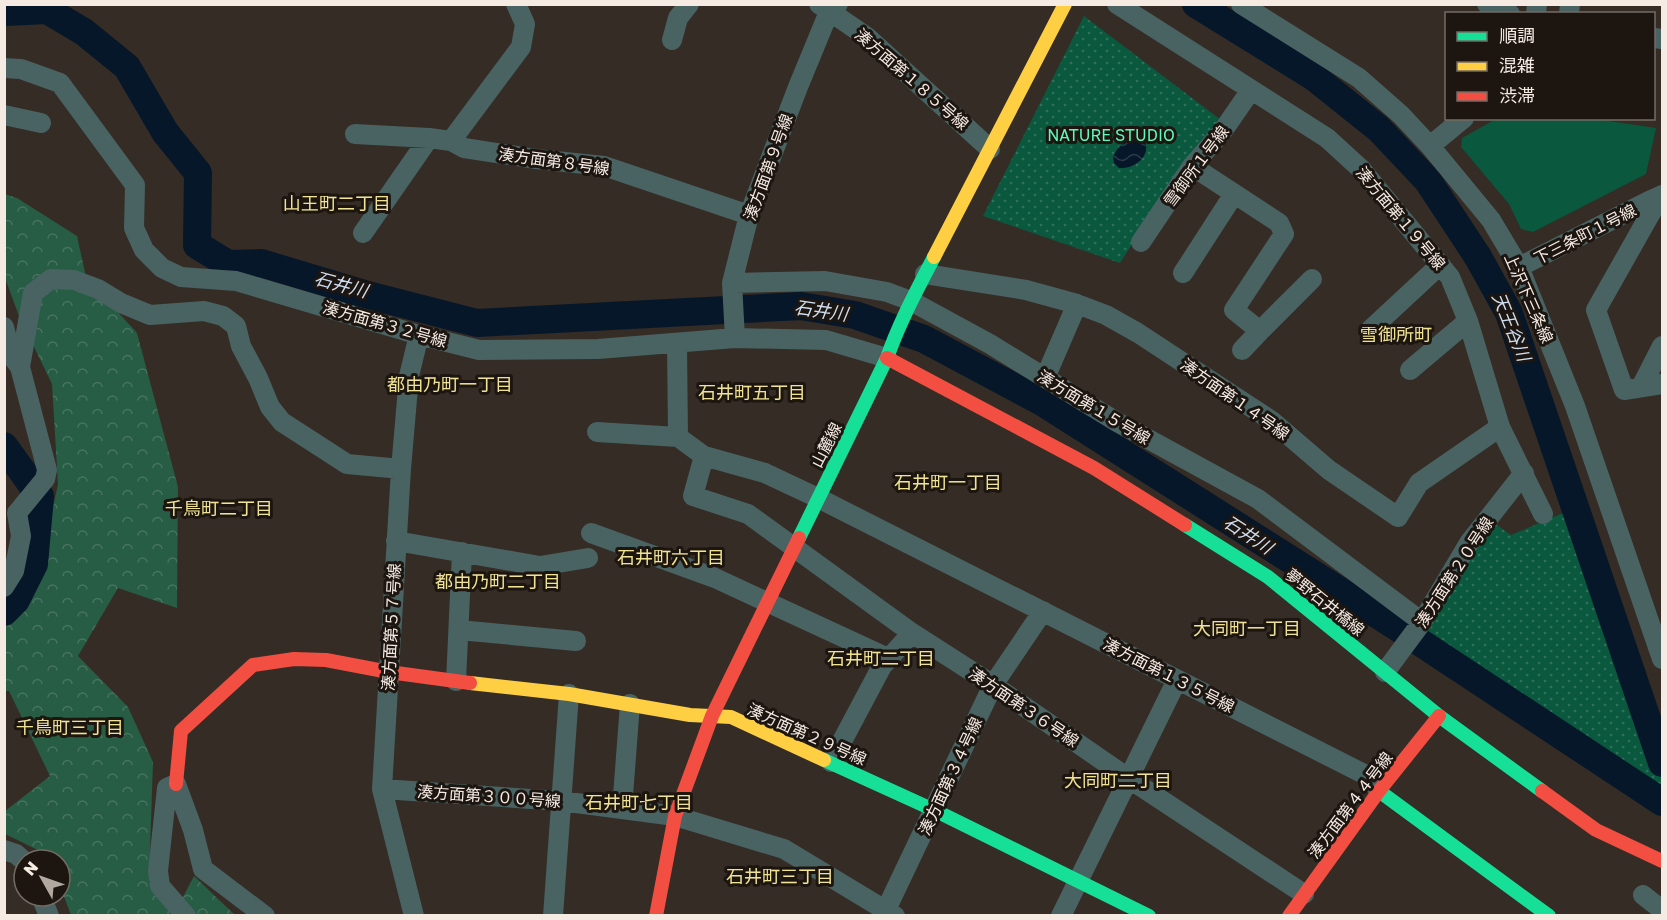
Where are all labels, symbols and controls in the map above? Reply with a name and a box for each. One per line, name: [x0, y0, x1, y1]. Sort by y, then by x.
legend: [1445, 12, 1655, 120]
street label: 湊方面第１８５号線: [851, 24, 973, 134]
text: 順調: [1499, 24, 1535, 46]
text: 混雑: [1499, 54, 1535, 76]
text: 渋滞: [1499, 84, 1535, 106]
street label: 湊方面第９号線: [739, 111, 797, 223]
street label: 雪御所１号線: [1159, 122, 1233, 210]
park label: NATURE STUDIO: [1047, 125, 1175, 145]
street label: 湊方面第８号線: [497, 143, 611, 179]
street label: 湊方面第１９号線: [1352, 163, 1450, 273]
district label: 山王町二丁目: [283, 192, 391, 214]
street label: 下三条町１号線: [1531, 200, 1639, 268]
street label: 上沢下三条線: [1500, 250, 1558, 346]
water label: 石井川: [312, 266, 372, 302]
water label: 天王谷川: [1488, 289, 1536, 366]
water label: 石井川: [793, 295, 851, 325]
street label: 湊方面第３２号線: [321, 297, 449, 351]
district label: 雪御所町: [1360, 323, 1432, 345]
street label: 湊方面第１４号線: [1177, 354, 1293, 444]
street label: 湊方面第１５号線: [1034, 365, 1154, 449]
district label: 都由乃町一丁目: [387, 373, 513, 395]
district label: 石井町五丁目: [698, 381, 806, 403]
street label: 山麓線: [806, 419, 846, 471]
district label: 石井町一丁目: [894, 471, 1002, 493]
district label: 千鳥町二丁目: [165, 497, 273, 519]
water label: 石井川: [1220, 510, 1279, 559]
street label: 湊方面第２０号線: [1411, 513, 1497, 631]
district label: 石井町六丁目: [617, 546, 725, 568]
street label: 湊方面第５７号線: [378, 563, 404, 691]
street label: 夢野石井橋線: [1281, 564, 1369, 640]
district label: 都由乃町二丁目: [435, 570, 561, 592]
district label: 大同町一丁目: [1193, 617, 1301, 639]
street label: 湊方面第１３５号線: [1100, 633, 1238, 717]
district label: 石井町二丁目: [827, 647, 935, 669]
street label: 湊方面第３６号線: [965, 663, 1083, 751]
street label: 湊方面第２９号線: [744, 699, 870, 769]
street label: 湊方面第３４号線: [914, 714, 986, 838]
district label: 千鳥町三丁目: [16, 716, 124, 738]
street label: 湊方面第４４号線: [1303, 748, 1397, 862]
district label: 大同町二丁目: [1064, 769, 1172, 791]
street label: 湊方面第３００号線: [416, 781, 562, 811]
district label: 石井町七丁目: [585, 791, 693, 813]
north arrow: [12, 848, 72, 908]
text: N: [19, 857, 42, 879]
district label: 石井町三丁目: [726, 865, 834, 887]

